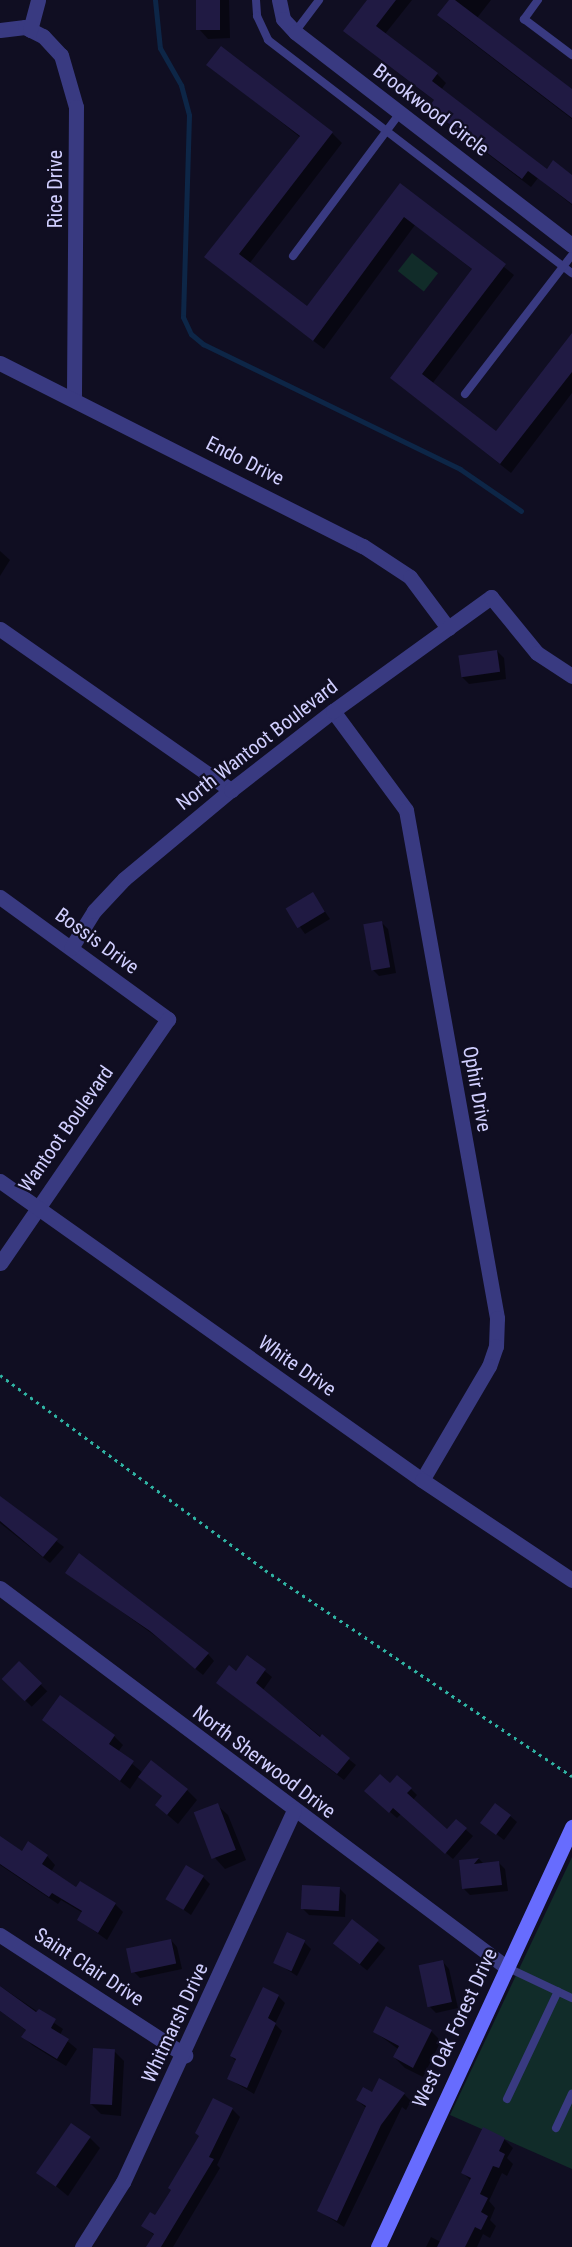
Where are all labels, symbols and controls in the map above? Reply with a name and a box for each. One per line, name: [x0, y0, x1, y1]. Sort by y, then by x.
street label: Brookwood Circle: [368, 59, 494, 161]
street label: Rice Drive: [43, 150, 67, 228]
street label: Endo Drive: [202, 431, 288, 491]
street label: North Wantoot Boulevard: [172, 675, 342, 815]
street label: Bossis Drive: [51, 903, 143, 979]
street label: Ophir Drive: [458, 1044, 496, 1134]
street label: Wantoot Boulevard: [14, 1061, 118, 1197]
street label: White Drive: [254, 1331, 340, 1401]
street label: North Sherwood Drive: [188, 1701, 340, 1823]
street label: Saint Clair Drive: [30, 1923, 148, 2011]
street label: West Oak Forest Drive: [407, 1944, 503, 2112]
street label: Whitmarsh Drive: [137, 1959, 213, 2087]

